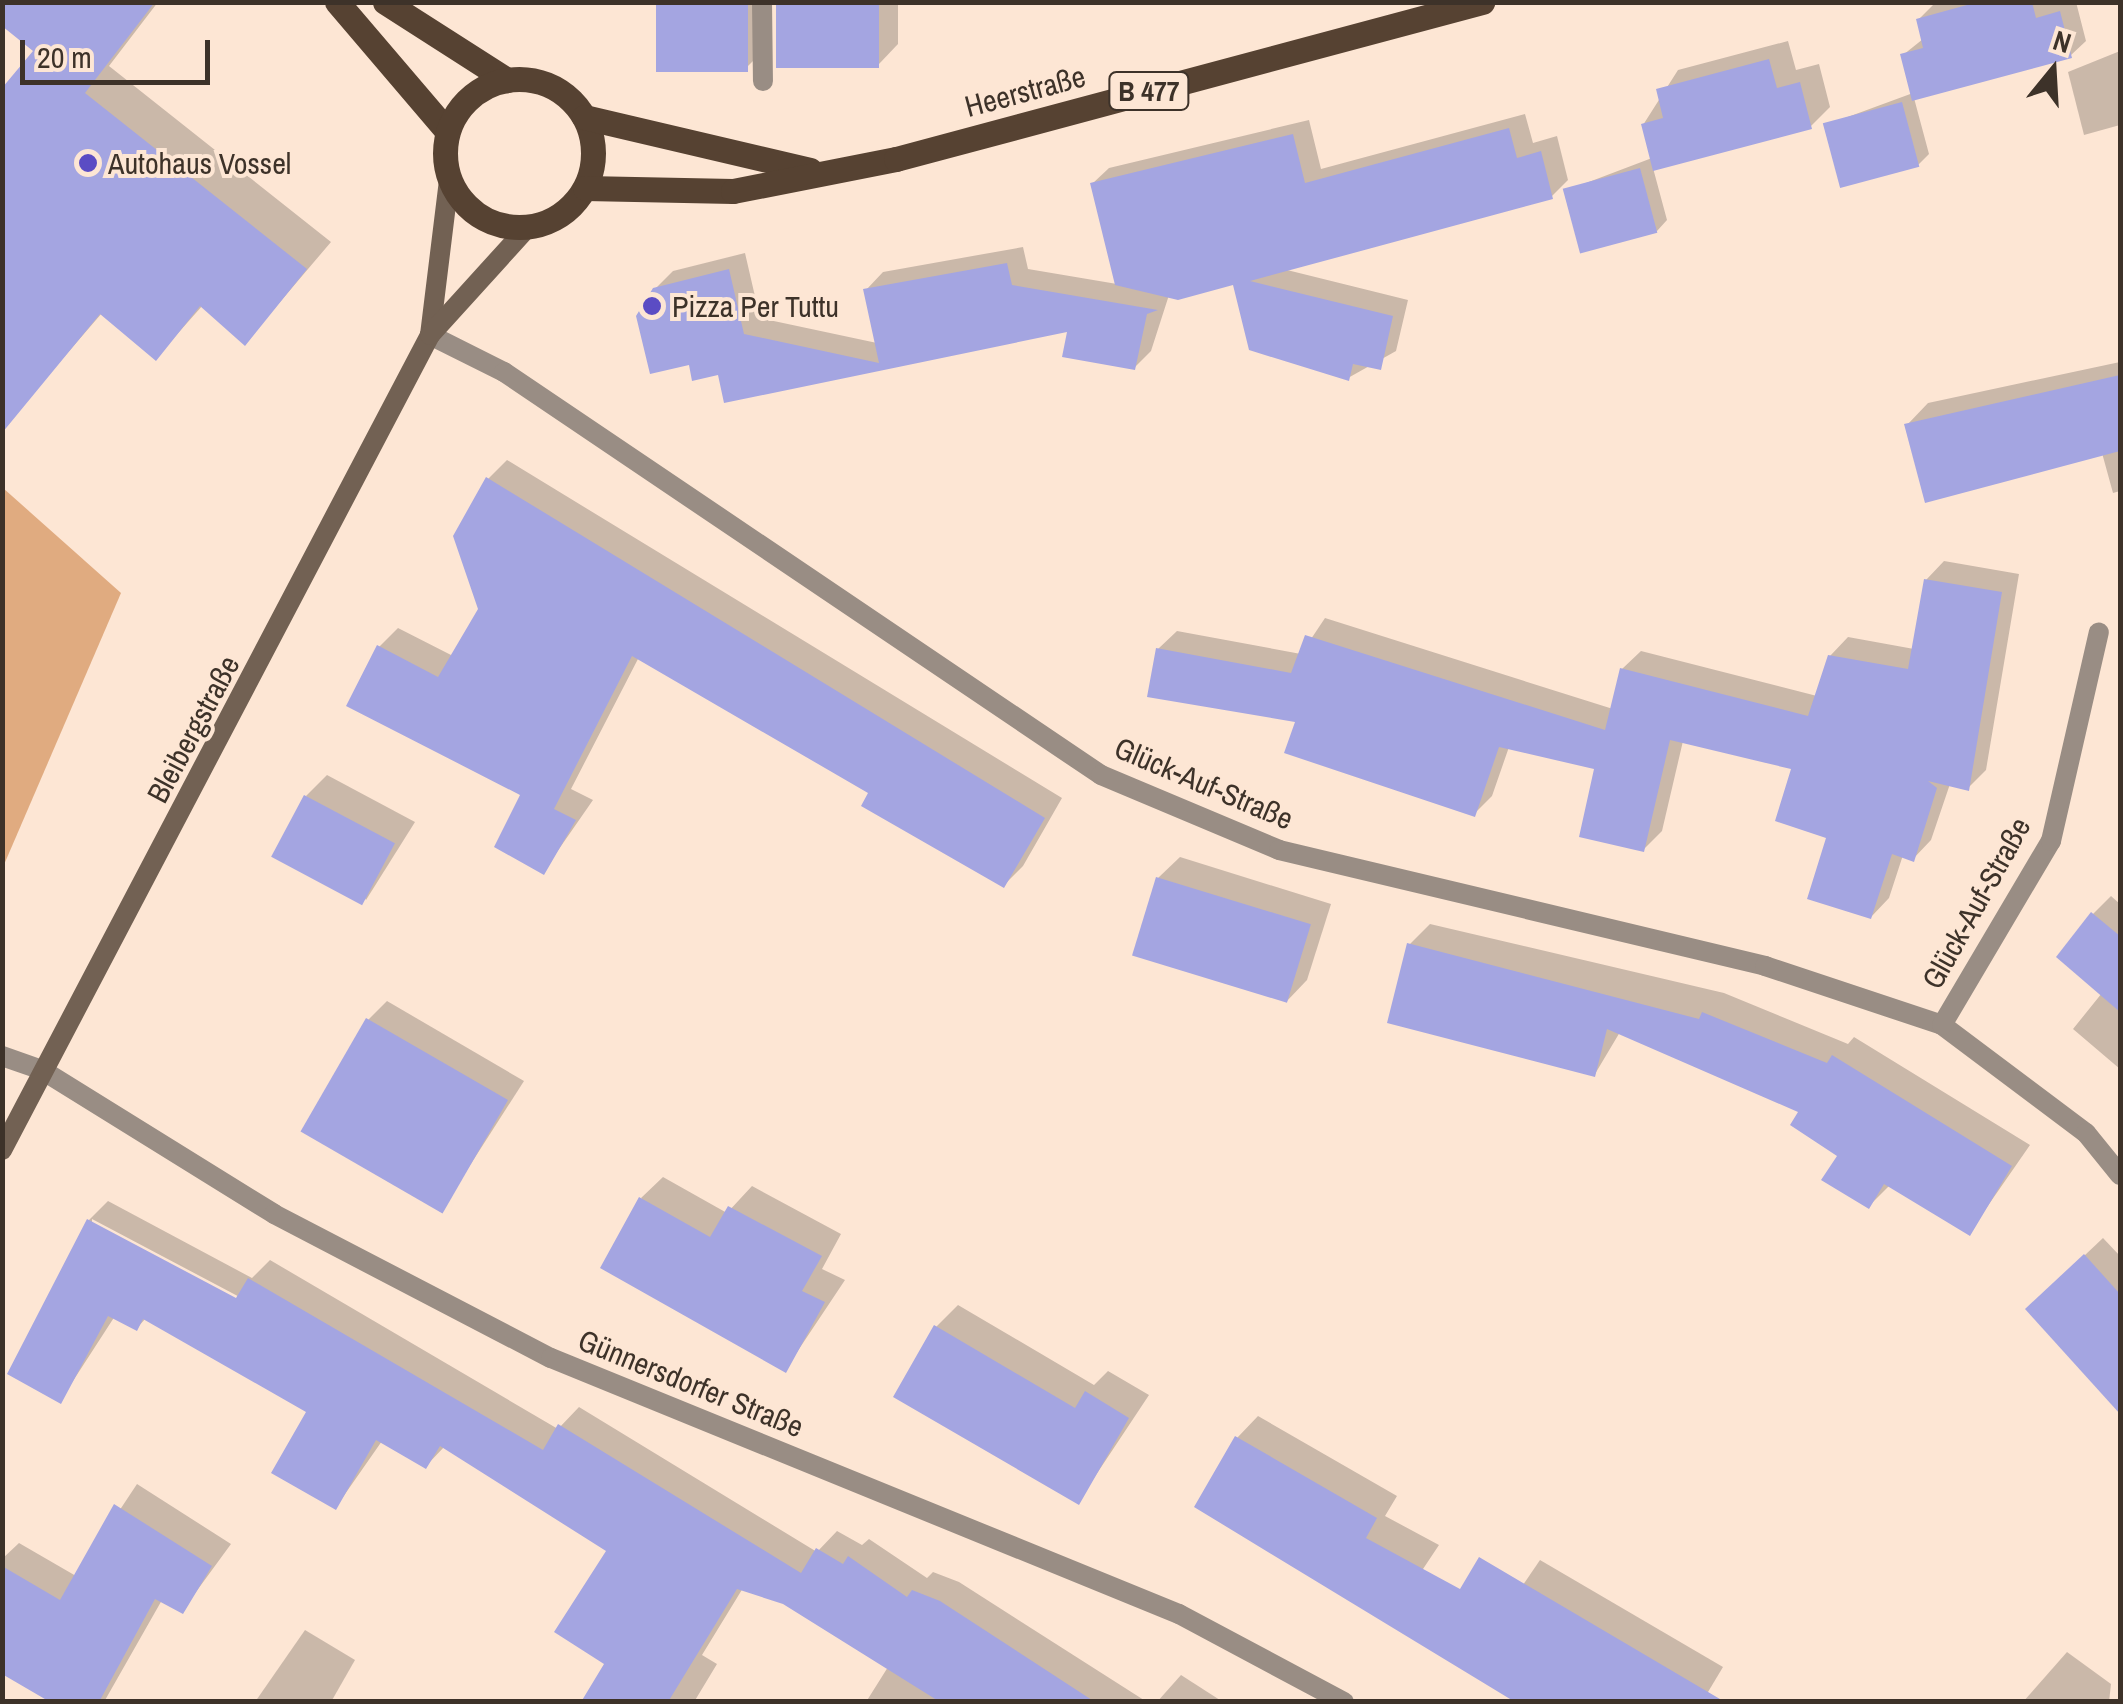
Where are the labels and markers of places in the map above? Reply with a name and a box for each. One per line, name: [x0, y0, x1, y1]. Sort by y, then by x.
place label: Autohaus Vossel: [108, 145, 291, 181]
marker: Autohaus Vossel: [77, 152, 99, 174]
place label: Pizza Per Tuttu: [672, 288, 839, 324]
marker: Pizza Per Tuttu: [641, 295, 663, 317]

